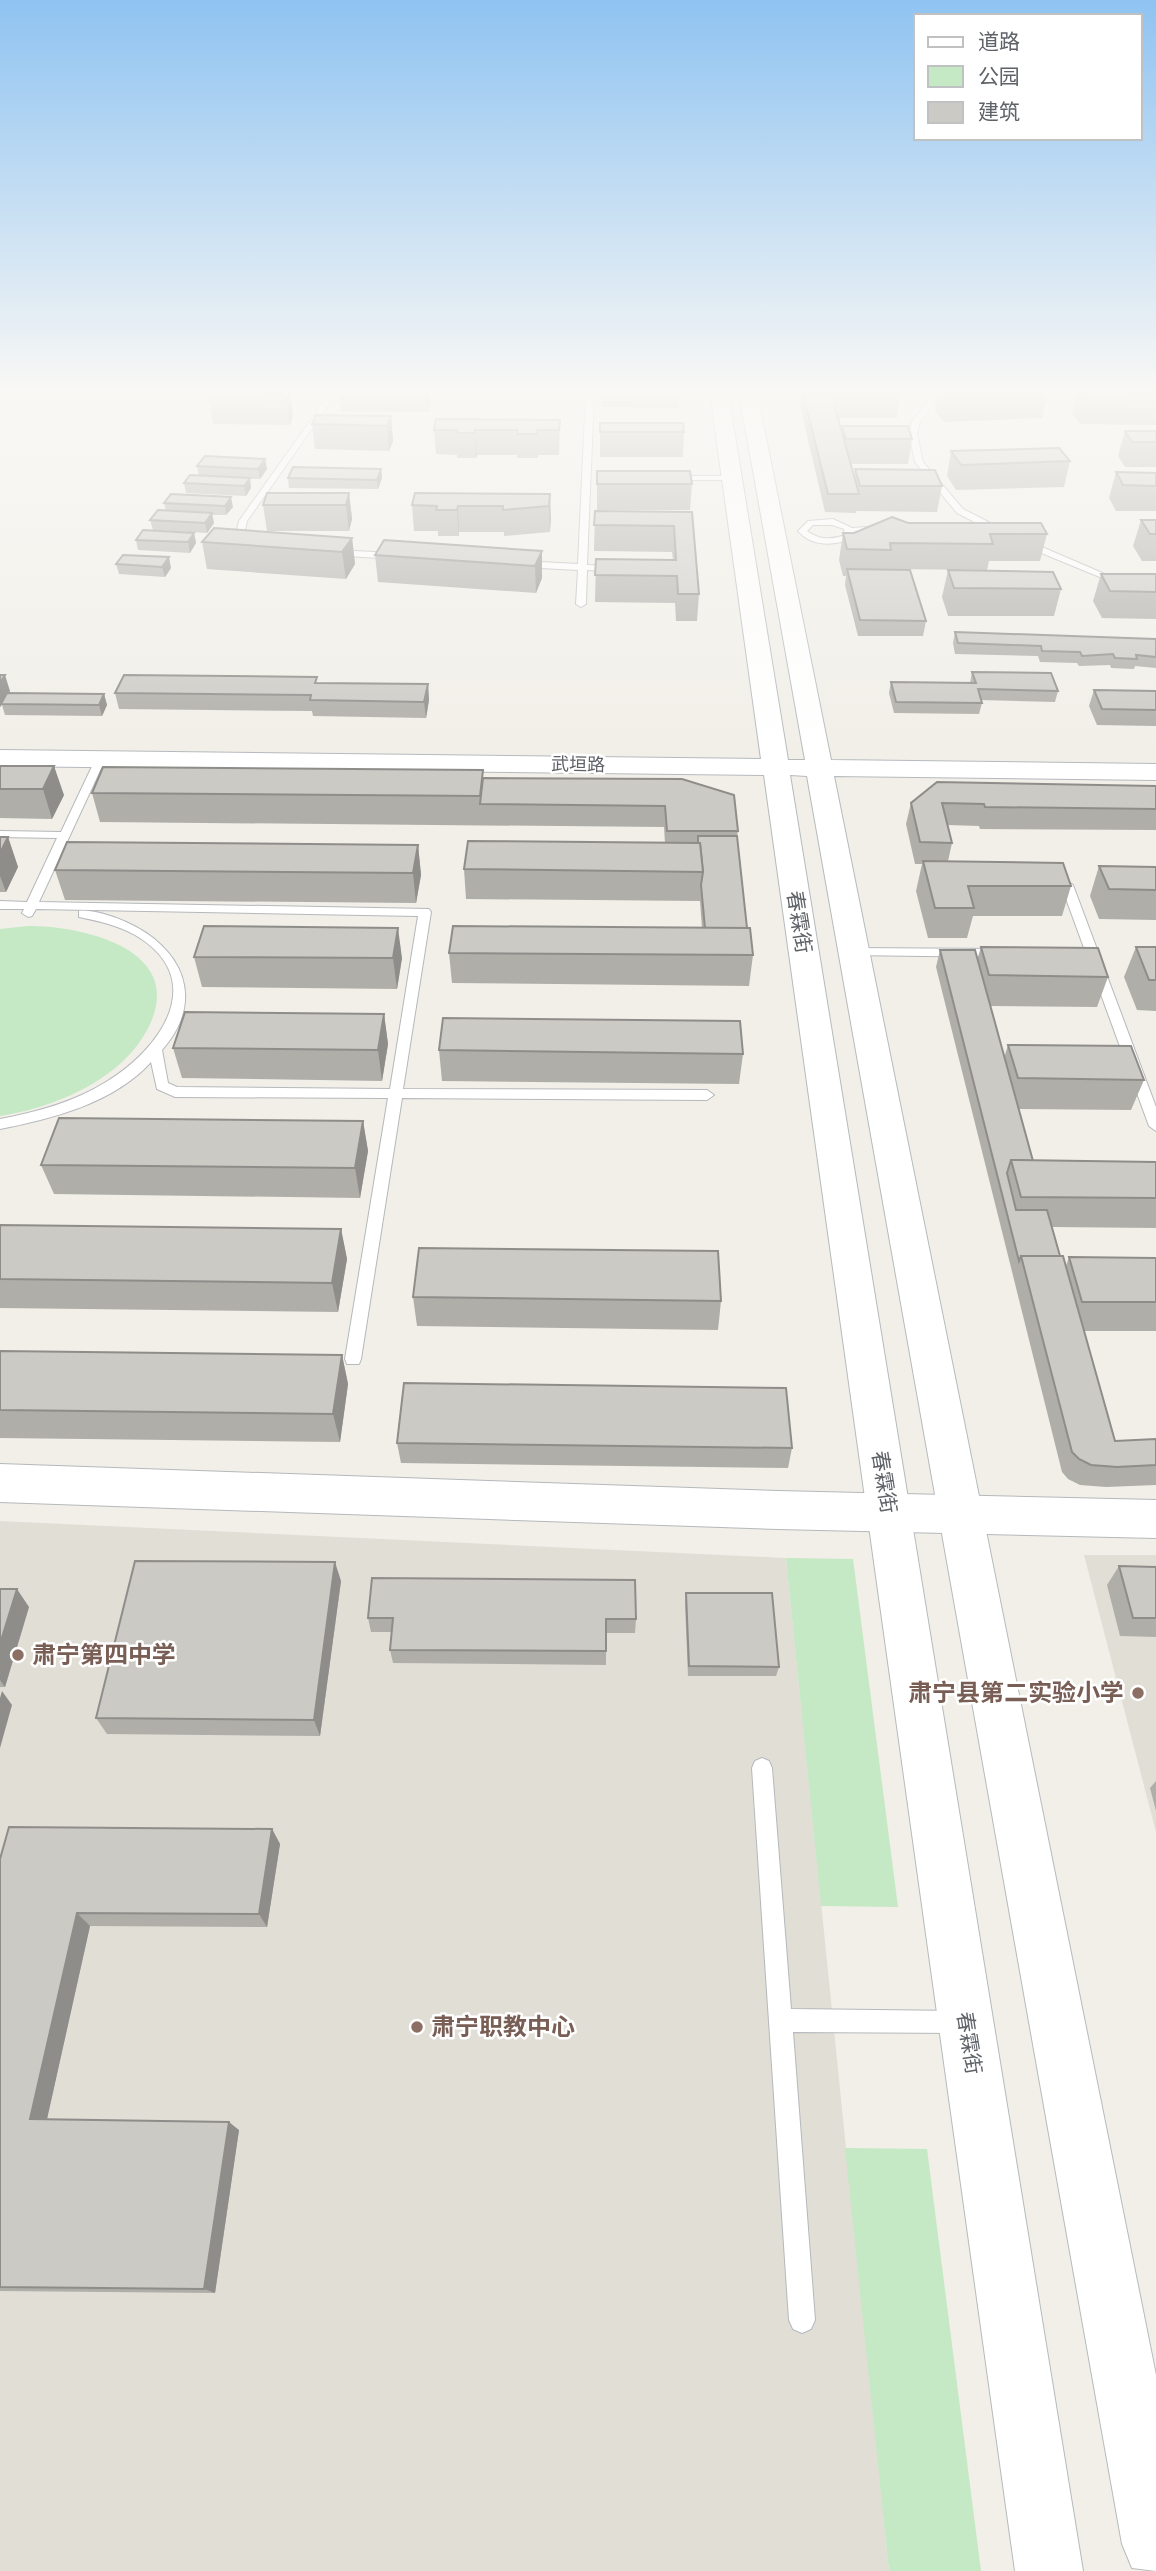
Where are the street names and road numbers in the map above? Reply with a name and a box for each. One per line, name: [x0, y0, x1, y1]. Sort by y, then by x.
street label: 武垣路: [551, 752, 605, 778]
street label: 春霖街: [779, 889, 819, 955]
street label: 春霖街: [864, 1449, 904, 1515]
street label: 春霖街: [949, 2010, 989, 2076]

